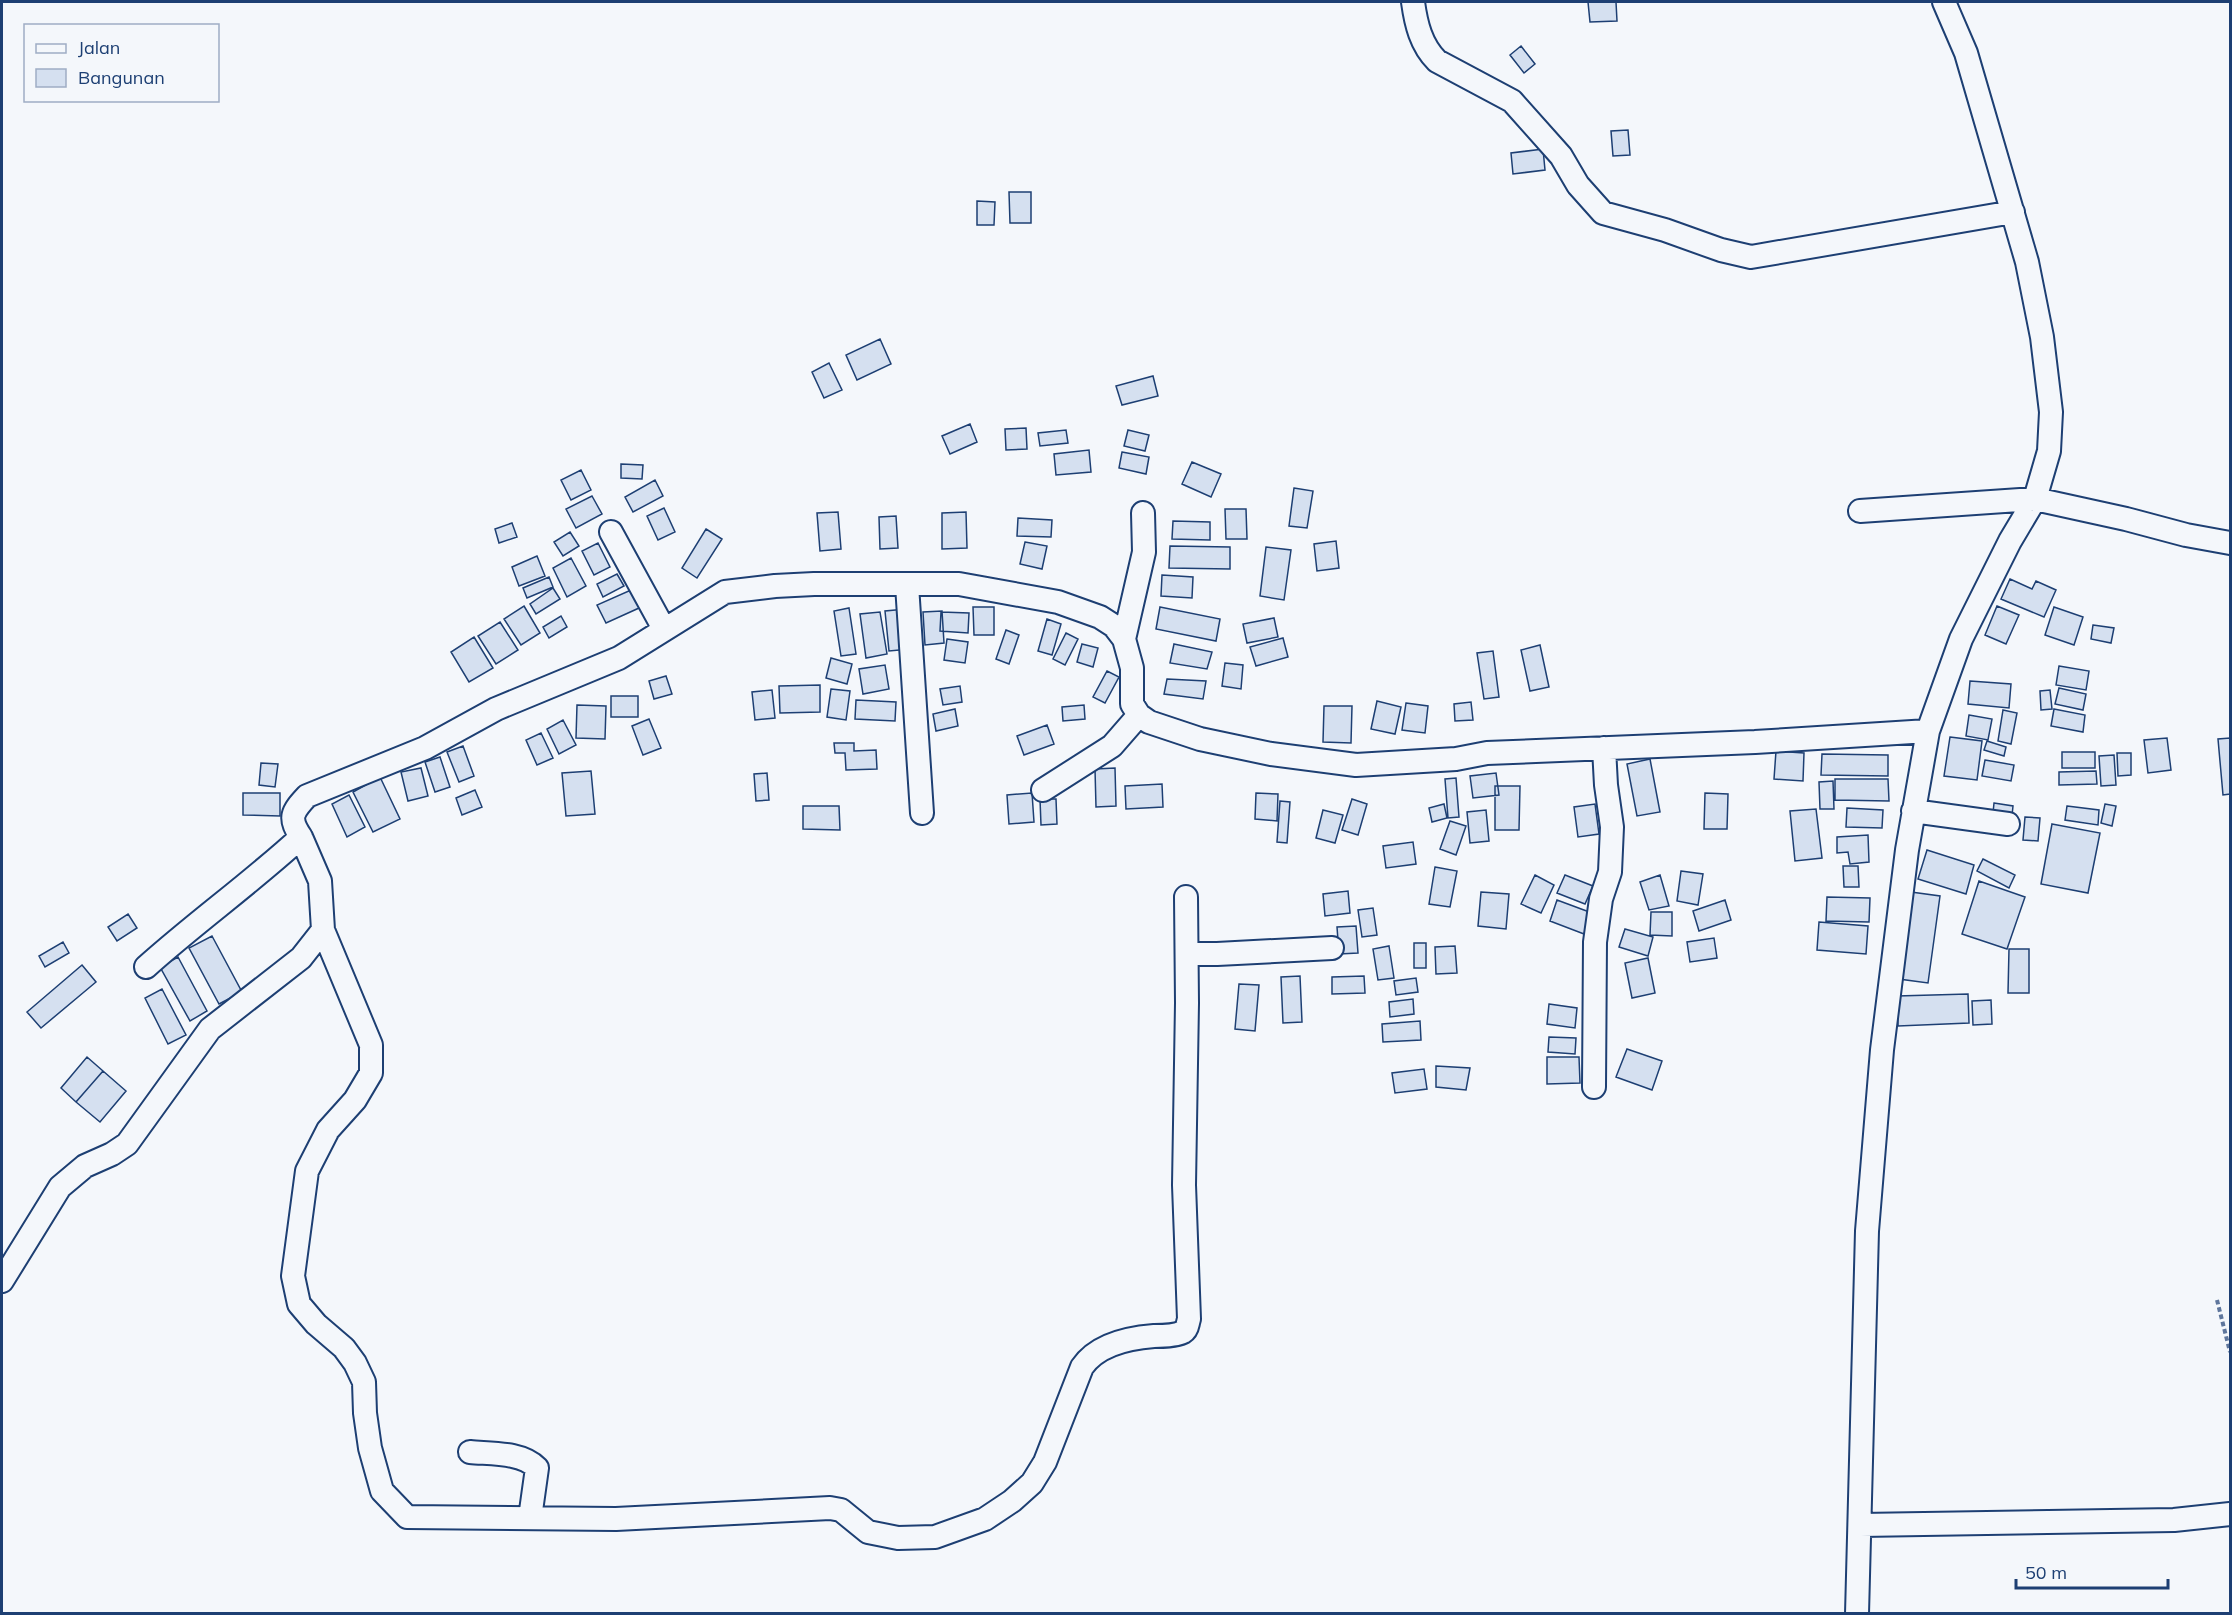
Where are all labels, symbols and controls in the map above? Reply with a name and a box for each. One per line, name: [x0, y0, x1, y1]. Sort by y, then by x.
legend: [24, 24, 219, 102]
text: Jalan: [78, 36, 120, 59]
text: Bangunan: [78, 66, 165, 89]
scale bar: [2016, 1552, 2168, 1590]
text: 50 m: [2025, 1561, 2067, 1584]

